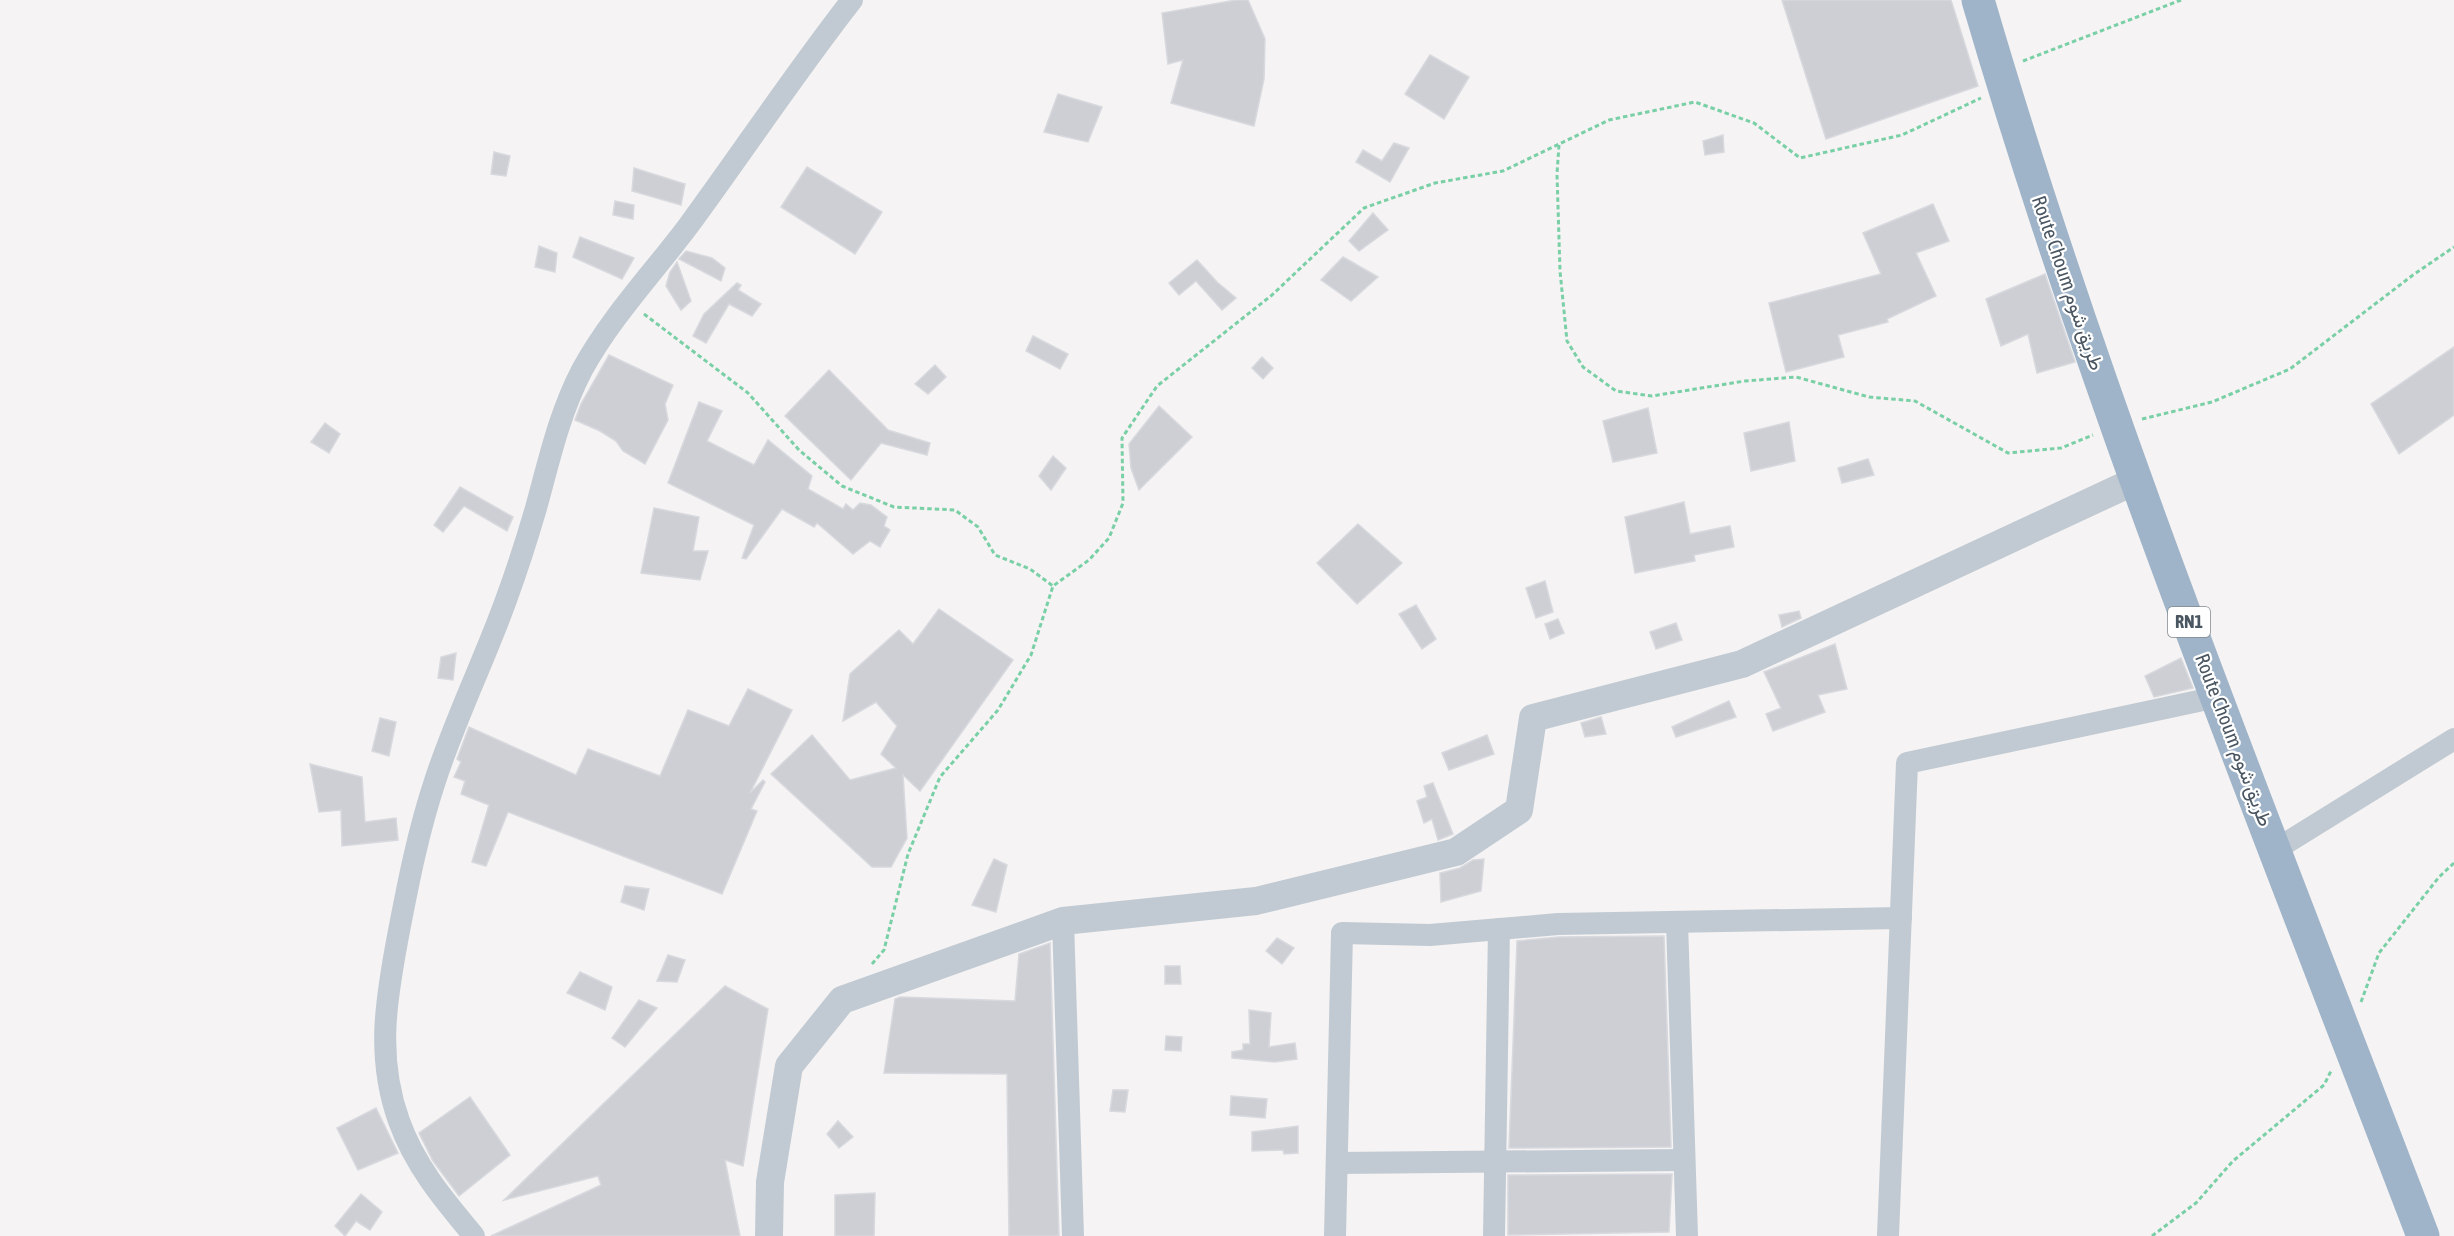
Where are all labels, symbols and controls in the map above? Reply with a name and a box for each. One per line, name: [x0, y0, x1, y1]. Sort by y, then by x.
street label: Route Choum طريق شوم: [2026, 193, 2109, 374]
road number: RN1: [2168, 607, 2210, 637]
street label: Route Choum طريق شوم: [2189, 650, 2278, 830]

